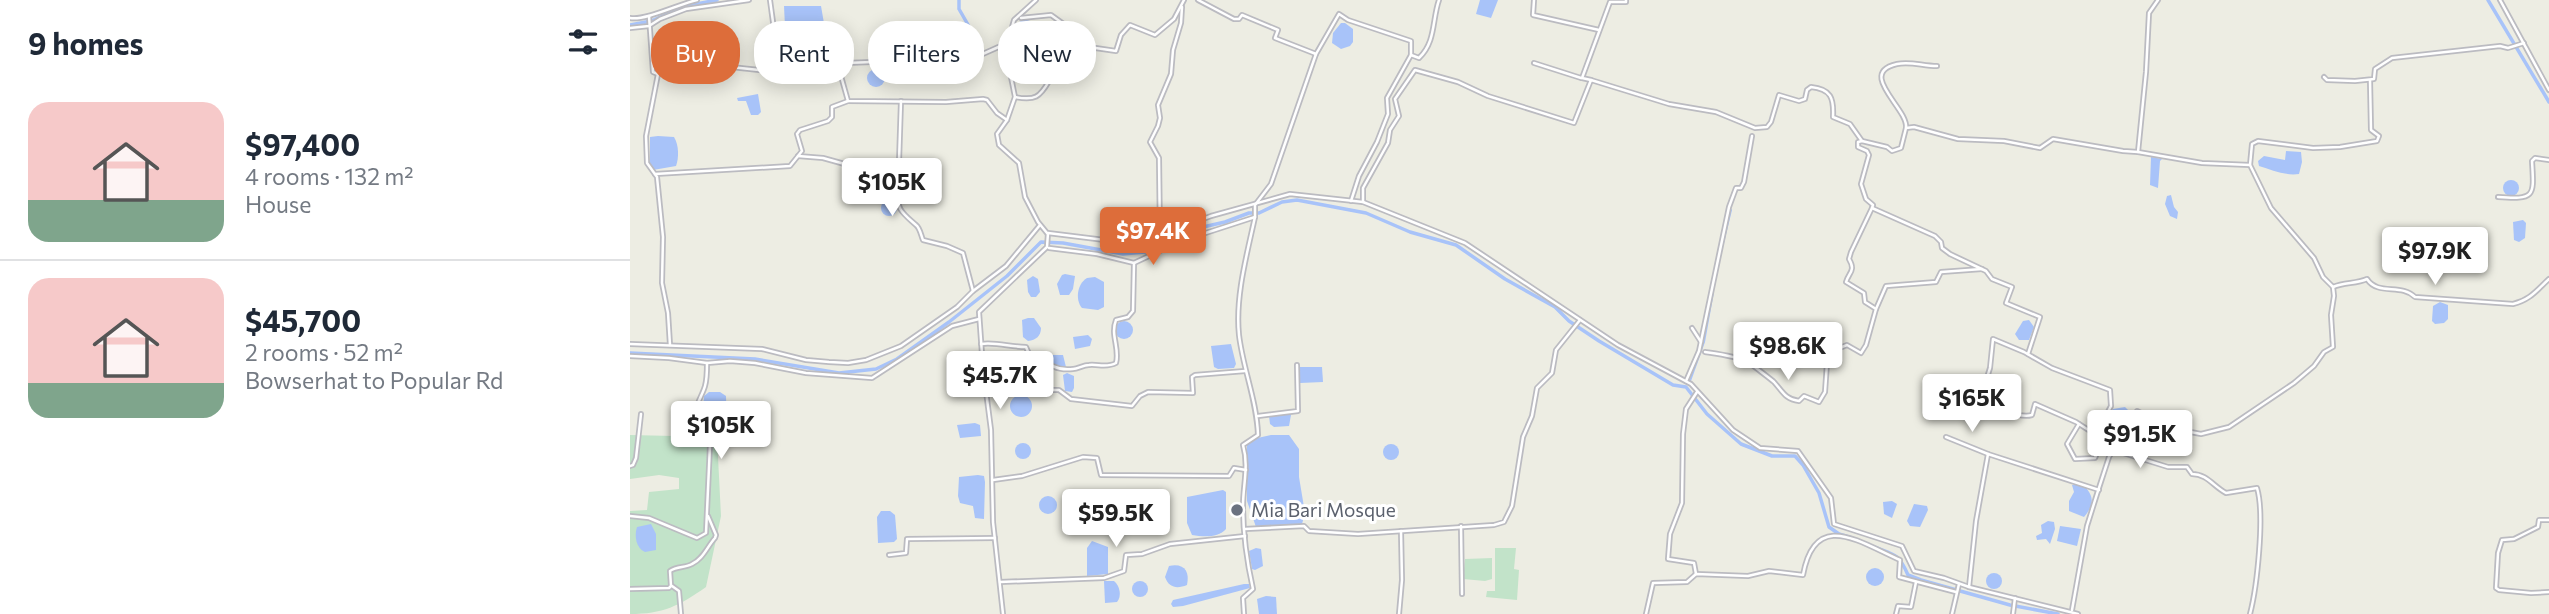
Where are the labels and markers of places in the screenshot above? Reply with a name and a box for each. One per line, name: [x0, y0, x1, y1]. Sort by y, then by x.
pin: $105K: [843, 158, 941, 218]
pin: $97.4K: [1096, 208, 1210, 267]
pin: $97.9K: [2378, 228, 2492, 287]
pin: $98.6K: [1731, 322, 1845, 382]
pin: $45.7K: [943, 352, 1057, 411]
pin: $165K: [1923, 374, 2021, 434]
pin: $105K: [672, 402, 770, 461]
pin: $91.5K: [2083, 410, 2197, 470]
pin: $59.5K: [1059, 490, 1173, 549]
place label: Mia Bari Mosque: [1251, 498, 1396, 521]
marker: Mia Bari Mosque: [1229, 502, 1245, 518]

